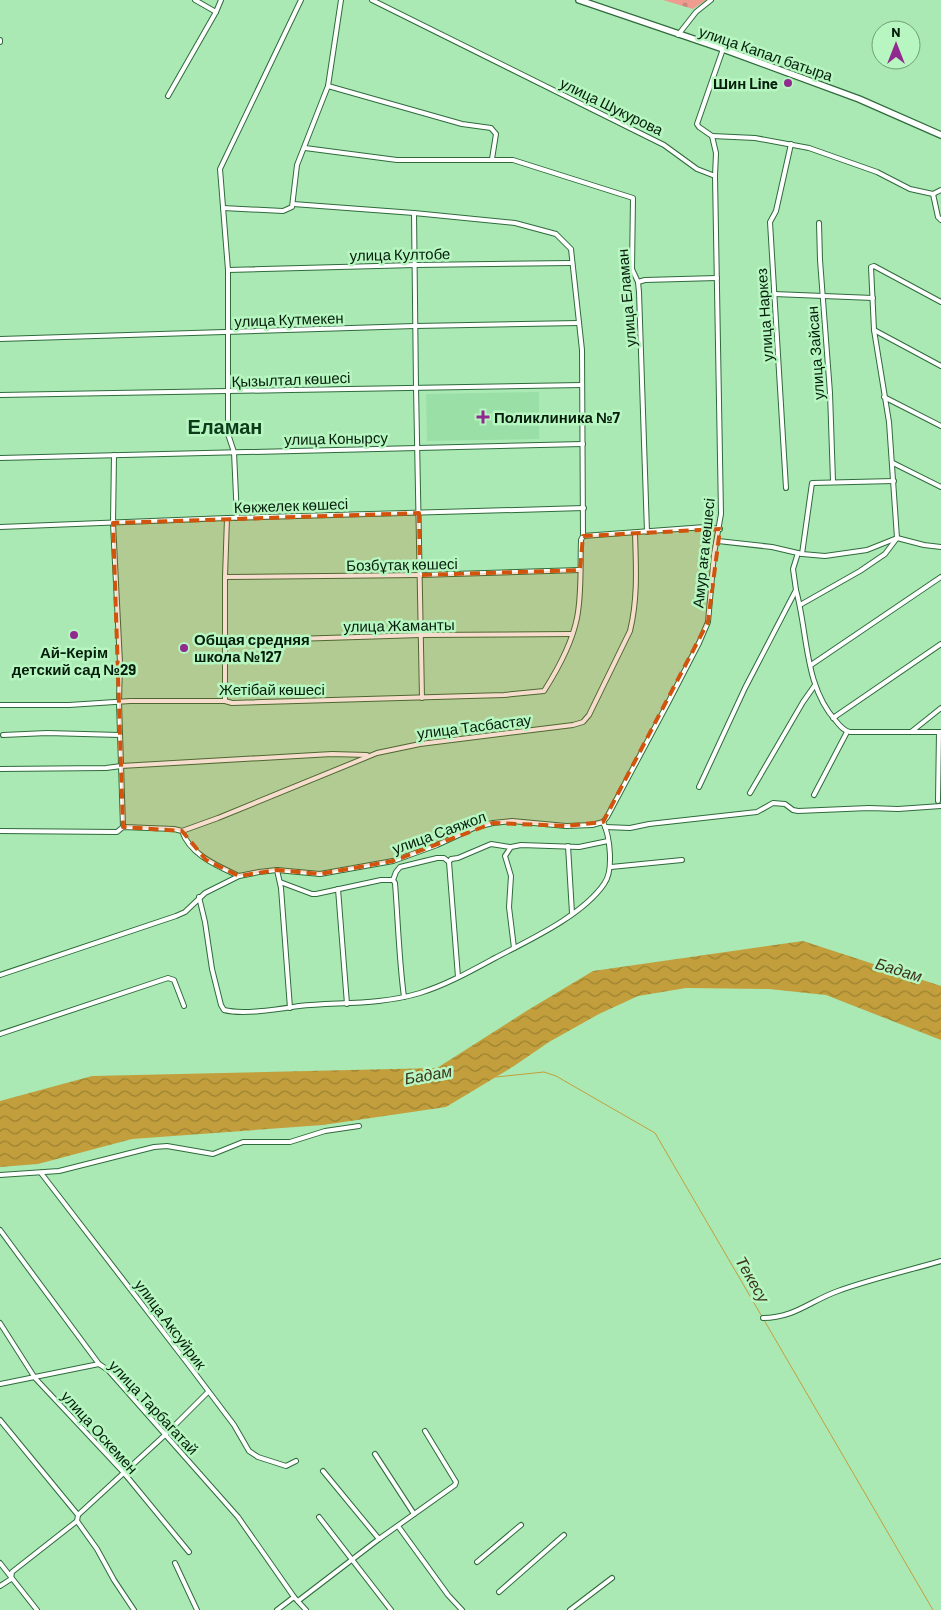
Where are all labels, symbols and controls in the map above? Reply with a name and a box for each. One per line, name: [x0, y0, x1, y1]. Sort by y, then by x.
north arrow: [871, 20, 921, 70]
street label: улица Капал батыра: [697, 22, 836, 85]
text: N: [891, 23, 901, 40]
street label: улица Шукурова: [558, 73, 667, 139]
place label: Шин Line: [713, 74, 778, 92]
marker: Шин Line: [782, 77, 794, 89]
street label: улица Култобе: [349, 244, 451, 264]
street label: улица Еламан: [613, 248, 639, 348]
street label: улица Наркез: [752, 268, 776, 362]
street label: улица Зайсан: [803, 305, 827, 401]
street label: улица Кутмекен: [234, 308, 344, 330]
street label: Қызылтал көшесі: [231, 368, 351, 390]
place label: Поликлиника №7: [494, 408, 621, 426]
marker: Поликлиника №7: [476, 410, 490, 424]
district label: Еламан: [188, 414, 262, 438]
street label: улица Конырсу: [284, 428, 389, 448]
street label: Көкжелек көшесі: [234, 494, 348, 516]
street label: Амур аға көшесі: [688, 497, 718, 609]
street label: Бозбұтақ көшесі: [346, 554, 458, 574]
street label: улица Жаманты: [343, 615, 455, 635]
marker: Ай-Керім детский сад №29: [68, 629, 80, 641]
place label: Общая средняя школа №127: [194, 630, 310, 665]
marker: Общая средняя школа №127: [178, 642, 190, 654]
place label: Ай-Керім детский сад №29: [12, 643, 136, 678]
street label: Жетібай көшесі: [219, 680, 325, 698]
street label: улица Тасбастау: [416, 710, 533, 742]
street label: улица Саяжол: [390, 807, 488, 857]
water label: Бадам: [873, 953, 925, 985]
water label: Бадам: [403, 1060, 453, 1088]
water label: Текесу: [732, 1252, 774, 1306]
street label: улица Аксуйрик: [131, 1276, 211, 1373]
street label: улица Тарбагатай: [106, 1356, 202, 1458]
street label: улица Оскемен: [58, 1387, 142, 1477]

